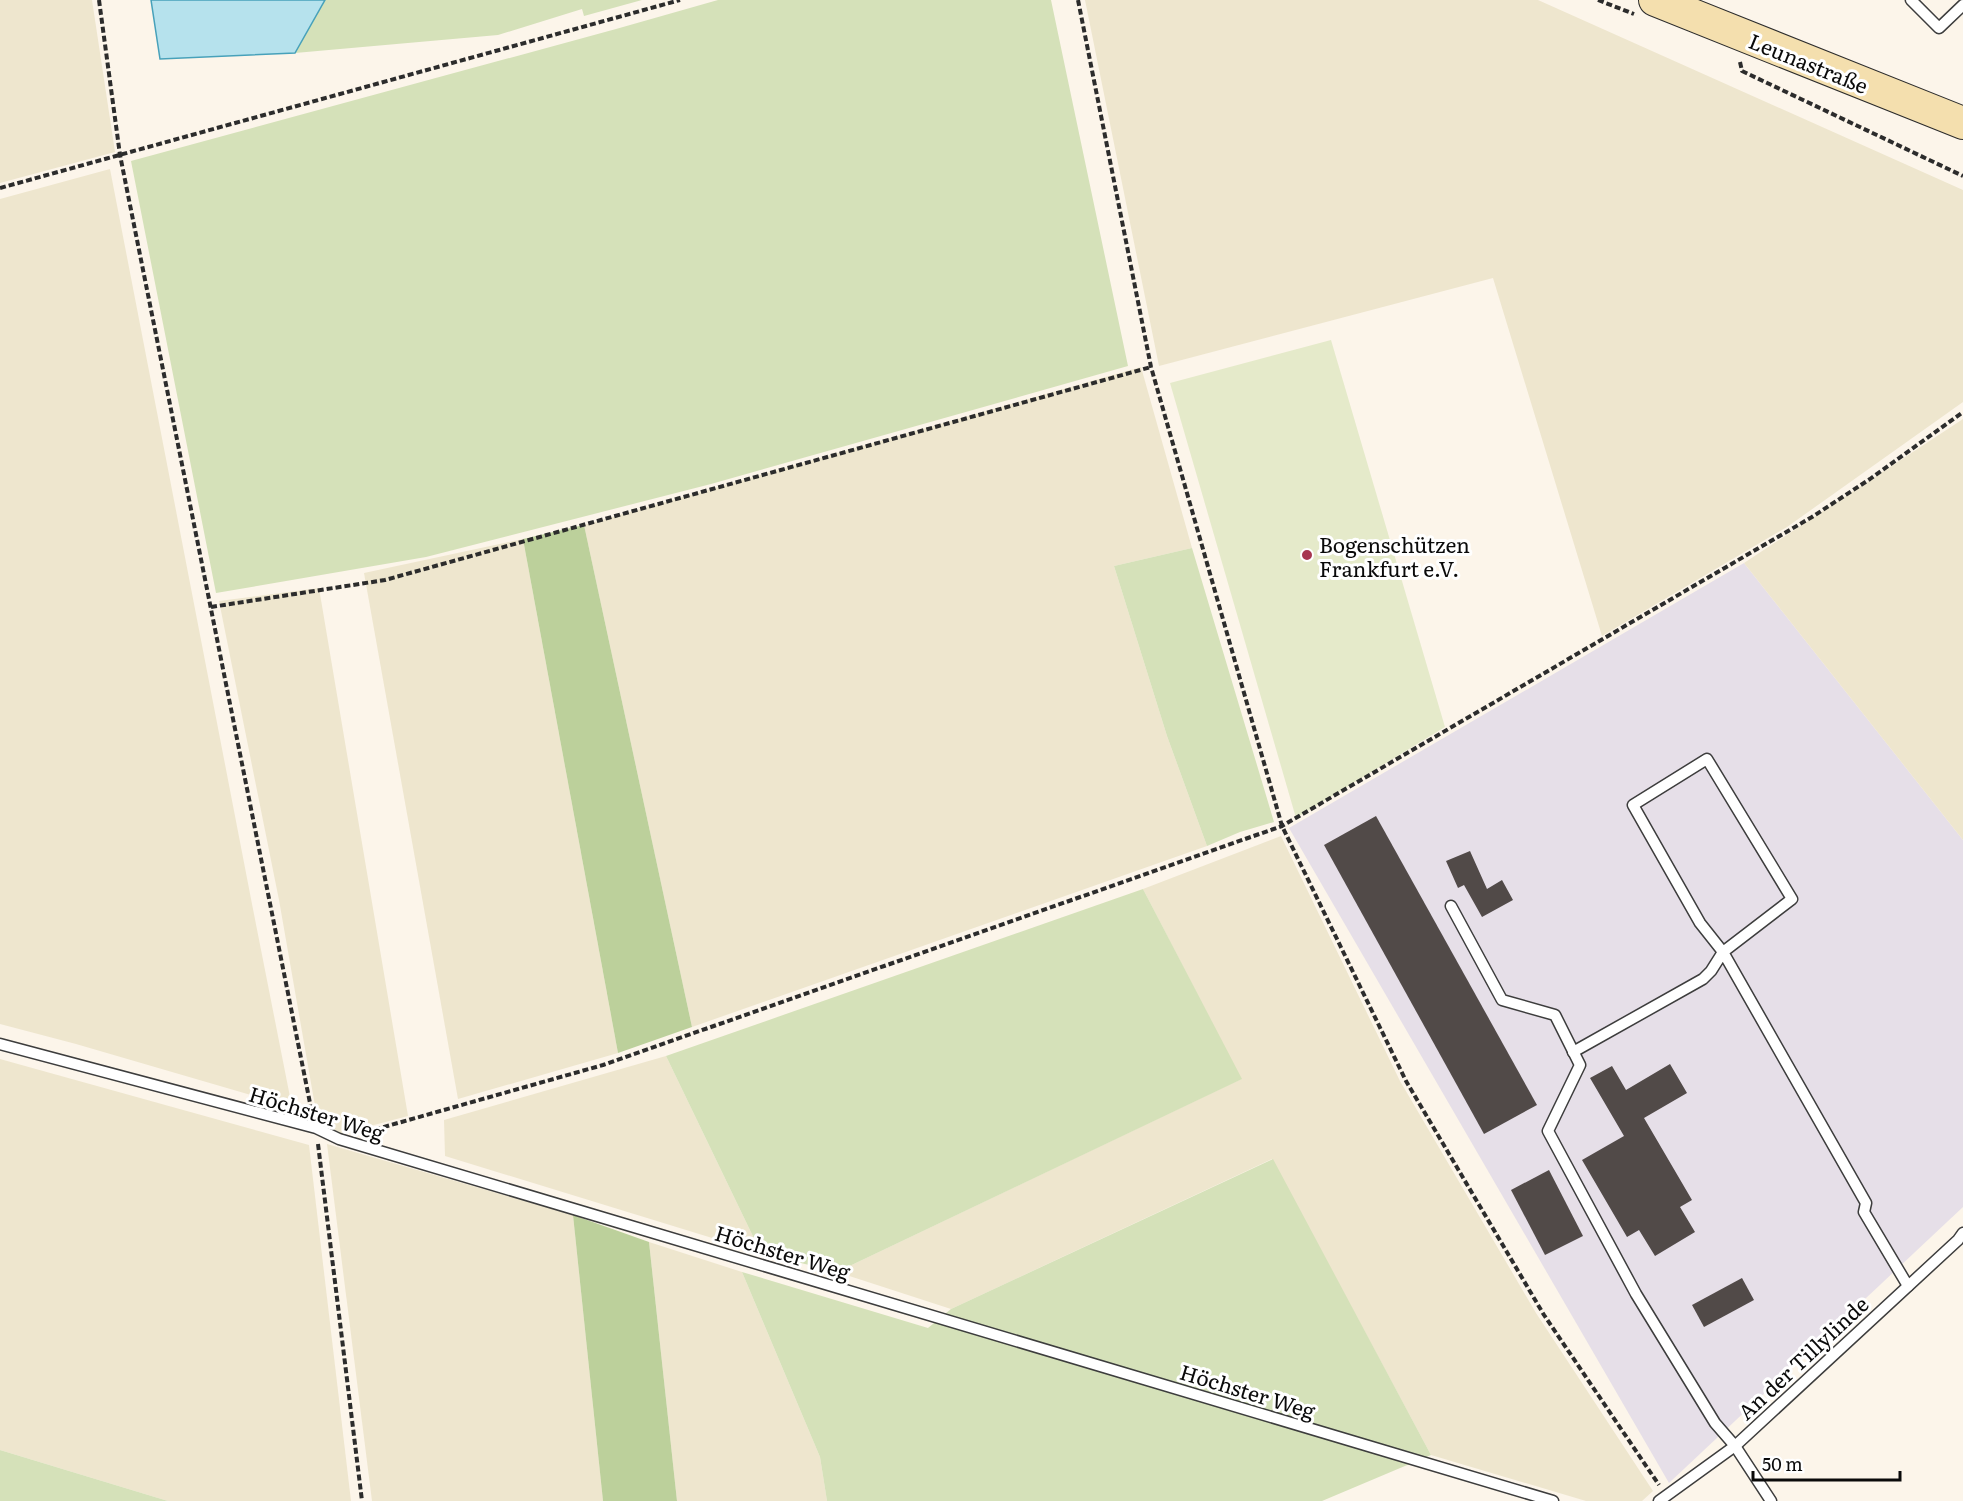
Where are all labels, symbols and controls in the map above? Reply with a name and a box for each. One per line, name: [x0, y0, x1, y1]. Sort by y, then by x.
street label: Leunastraße: [1745, 24, 1873, 100]
place label: Bogenschützen Frankfurt e.V.: [1319, 528, 1470, 583]
marker: Bogenschützen Frankfurt e.V.: [1300, 548, 1314, 562]
street label: Höchster Weg: [246, 1077, 389, 1147]
street label: Höchster Weg: [712, 1216, 855, 1286]
street label: An der Tillylinde: [1730, 1288, 1874, 1426]
street label: Höchster Weg: [1177, 1355, 1320, 1425]
scale bar: [1753, 1444, 1900, 1482]
text: 50 m: [1762, 1450, 1803, 1477]

